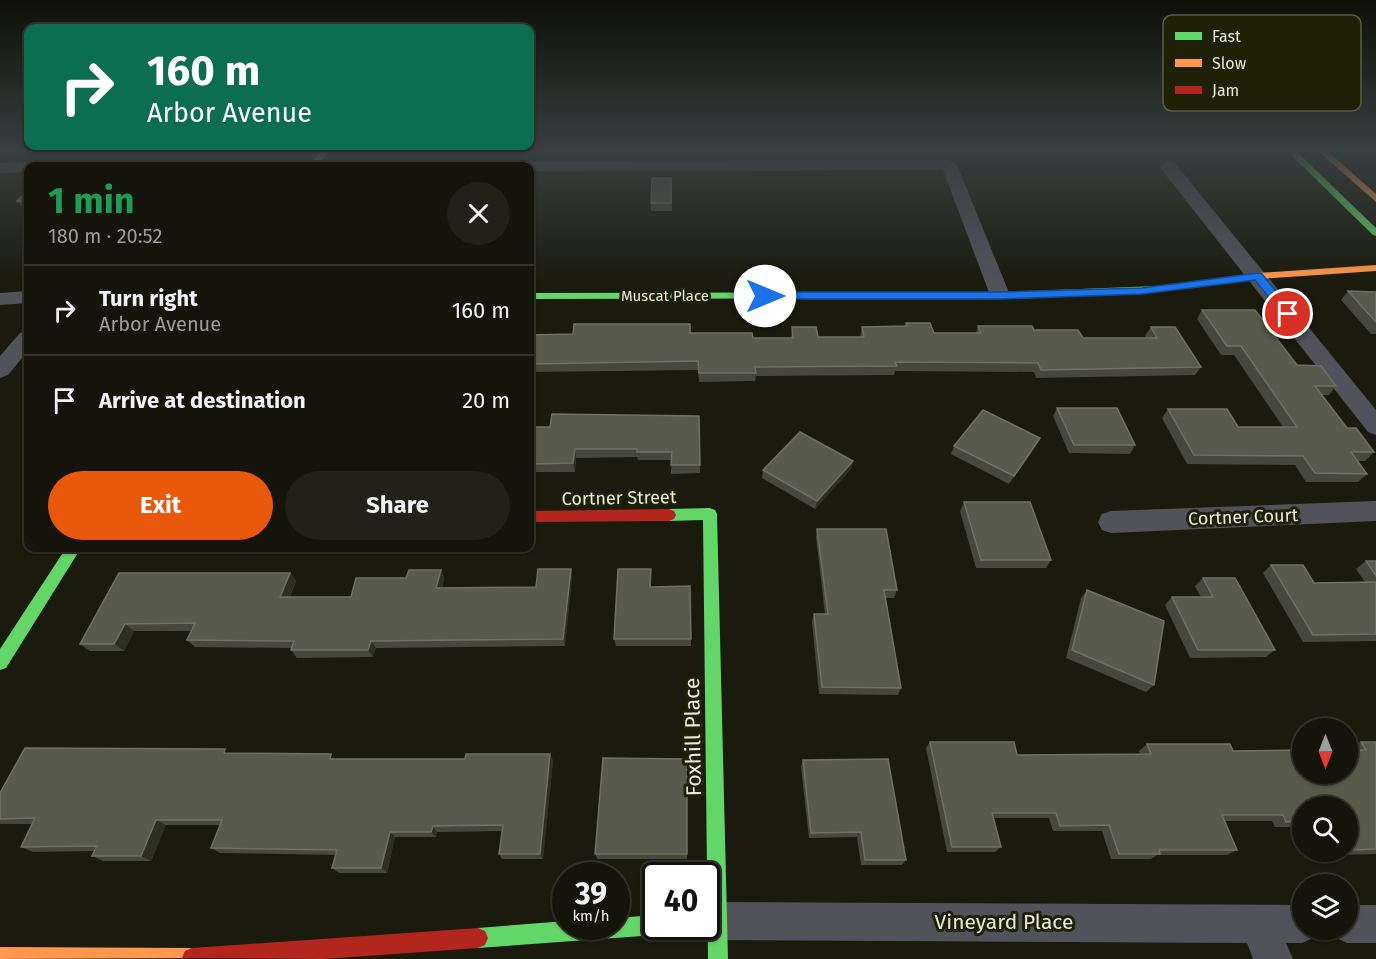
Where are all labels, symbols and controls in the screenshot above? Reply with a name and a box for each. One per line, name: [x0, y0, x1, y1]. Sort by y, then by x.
legend: [1163, 15, 1361, 111]
text: Fast: [1212, 27, 1241, 46]
text: 160 m: [147, 46, 260, 96]
icon: right: [48, 48, 126, 126]
text: Slow: [1212, 54, 1247, 73]
text: Jam: [1212, 81, 1239, 100]
text: Arbor Avenue: [147, 97, 312, 129]
text: 1 min: [48, 179, 135, 223]
button: close: [447, 182, 510, 245]
text: 180 m · 20:52: [48, 224, 162, 248]
position arrow: [733, 264, 797, 328]
text: Turn right: [99, 285, 198, 312]
street label: Muscat Place: [621, 287, 709, 305]
pin: [1262, 288, 1313, 339]
icon: right: [48, 294, 81, 327]
text: 160 m: [452, 297, 510, 324]
icon: arrive: [1271, 297, 1304, 330]
text: Arbor Avenue: [99, 312, 221, 336]
icon: arrive: [48, 384, 81, 417]
text: Arrive at destination: [99, 387, 306, 414]
text: 20 m: [462, 387, 510, 414]
button: Exit: [48, 471, 273, 540]
button: Share: [285, 471, 510, 540]
street label: Cortner Street: [562, 486, 677, 510]
street label: Cortner Court: [1188, 504, 1299, 530]
street label: Foxhill Place: [679, 678, 707, 796]
north arrow: [1292, 718, 1358, 784]
map controls: [1292, 718, 1358, 940]
button: search: [1292, 796, 1358, 862]
speed limit sign: 40: [642, 862, 720, 940]
button: layers: [1292, 874, 1358, 940]
text: 39: [575, 876, 607, 912]
text: km/h: [572, 907, 610, 925]
street label: Vineyard Place: [935, 909, 1073, 935]

